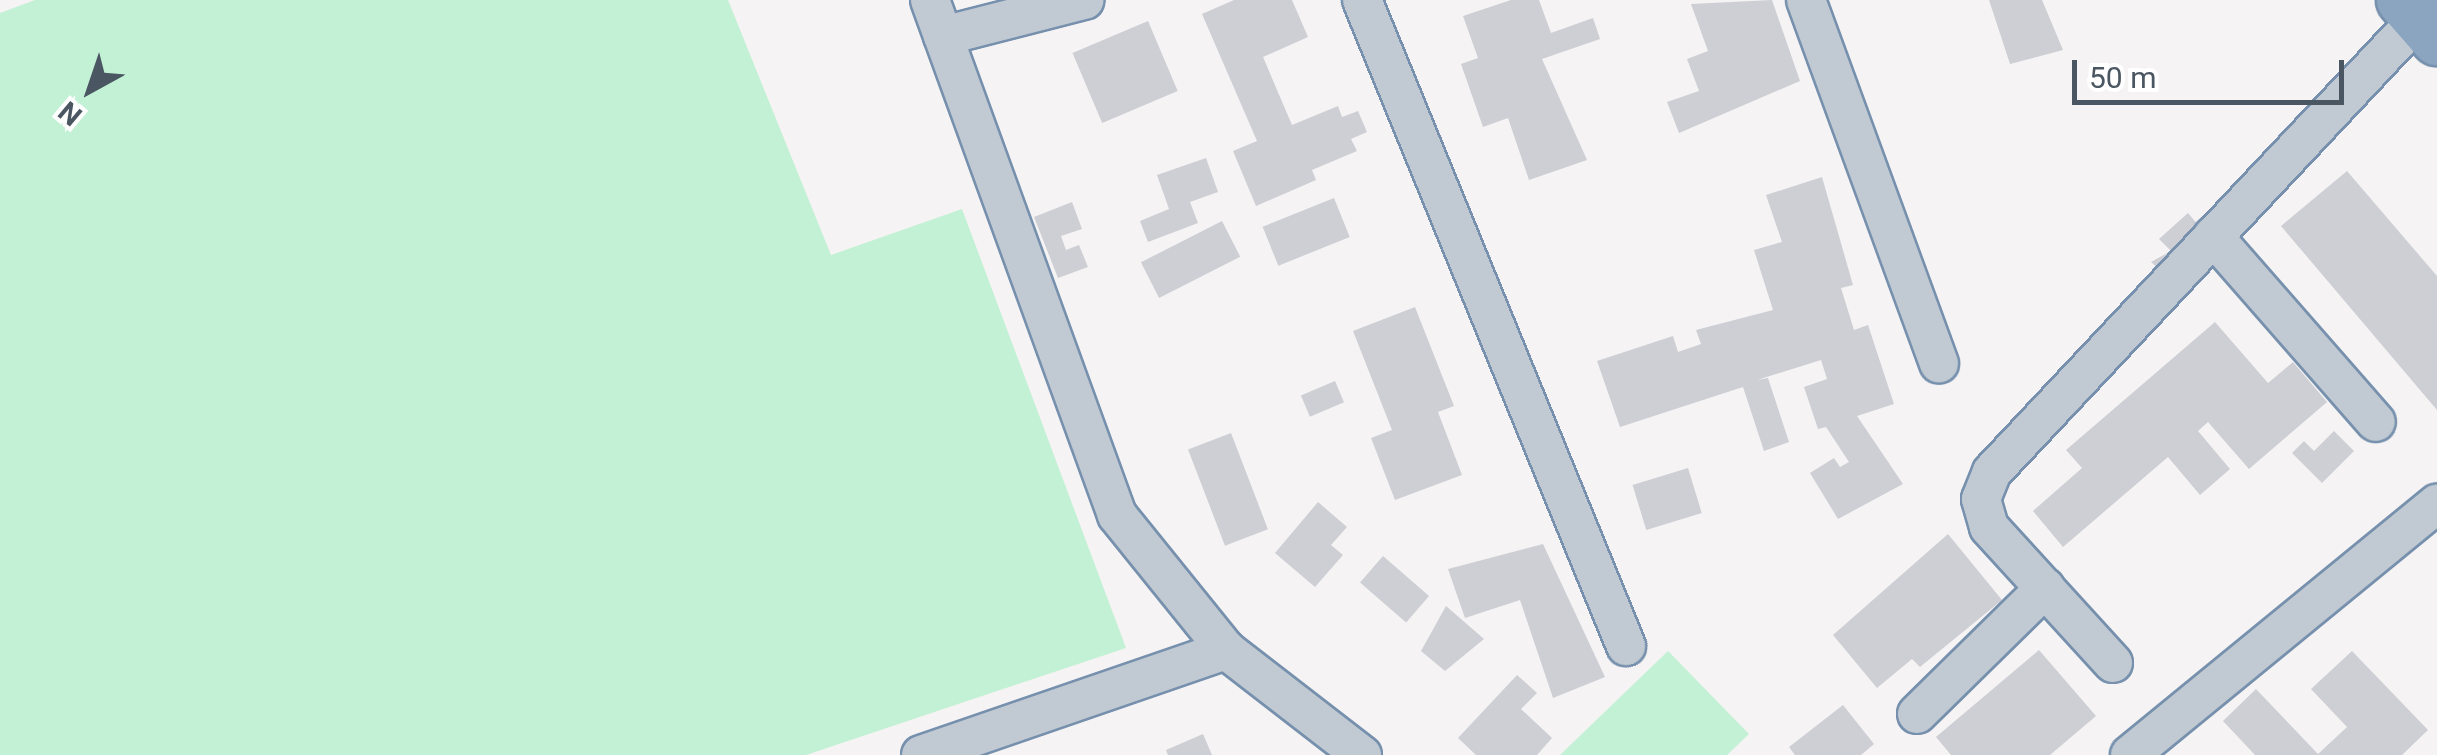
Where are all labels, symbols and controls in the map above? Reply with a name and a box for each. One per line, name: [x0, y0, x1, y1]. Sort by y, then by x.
north arrow: [40, 40, 140, 140]
scale bar: [2077, 40, 2350, 102]
text: 50 m: [2089, 60, 2156, 95]
text: N: [52, 94, 89, 132]

